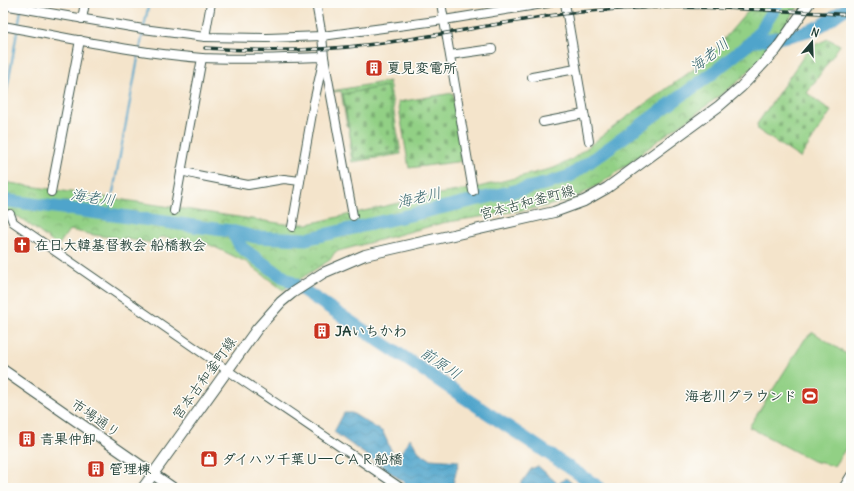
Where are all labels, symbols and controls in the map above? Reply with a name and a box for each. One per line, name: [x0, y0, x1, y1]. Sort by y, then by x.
north arrow: [792, 22, 832, 62]
text: N: [809, 25, 821, 40]
water label: 海老川: [685, 34, 733, 76]
building icon: 夏見変電所: [364, 58, 384, 78]
place label: 夏見変電所: [387, 59, 457, 77]
street label: 宮本古和釜町線: [477, 181, 577, 223]
water label: 海老川: [395, 183, 443, 211]
water label: 海老川: [69, 184, 117, 210]
church icon: 在日大韓基督教会 船橋教会: [12, 235, 32, 255]
place label: 在日大韓基督教会 船橋教会: [35, 236, 206, 254]
building icon: JAいちかわ: [312, 321, 332, 341]
place label: JAいちかわ: [335, 322, 407, 340]
street label: 宮本古和釜町線: [168, 333, 240, 423]
water label: 前原川: [417, 343, 465, 383]
sports icon: 海老川グラウンド: [800, 386, 820, 406]
place label: 海老川グラウンド: [685, 387, 797, 405]
street label: 市場通り: [68, 395, 124, 441]
building icon: 青果仲卸: [17, 429, 37, 449]
place label: 青果仲卸: [40, 430, 96, 448]
shop icon: ダイハツ千葉Ｕ―ＣＡＲ船橋: [199, 449, 219, 469]
place label: ダイハツ千葉Ｕ―ＣＡＲ船橋: [222, 450, 403, 468]
building icon: 管理棟: [86, 459, 106, 479]
place label: 管理棟: [109, 460, 152, 478]

